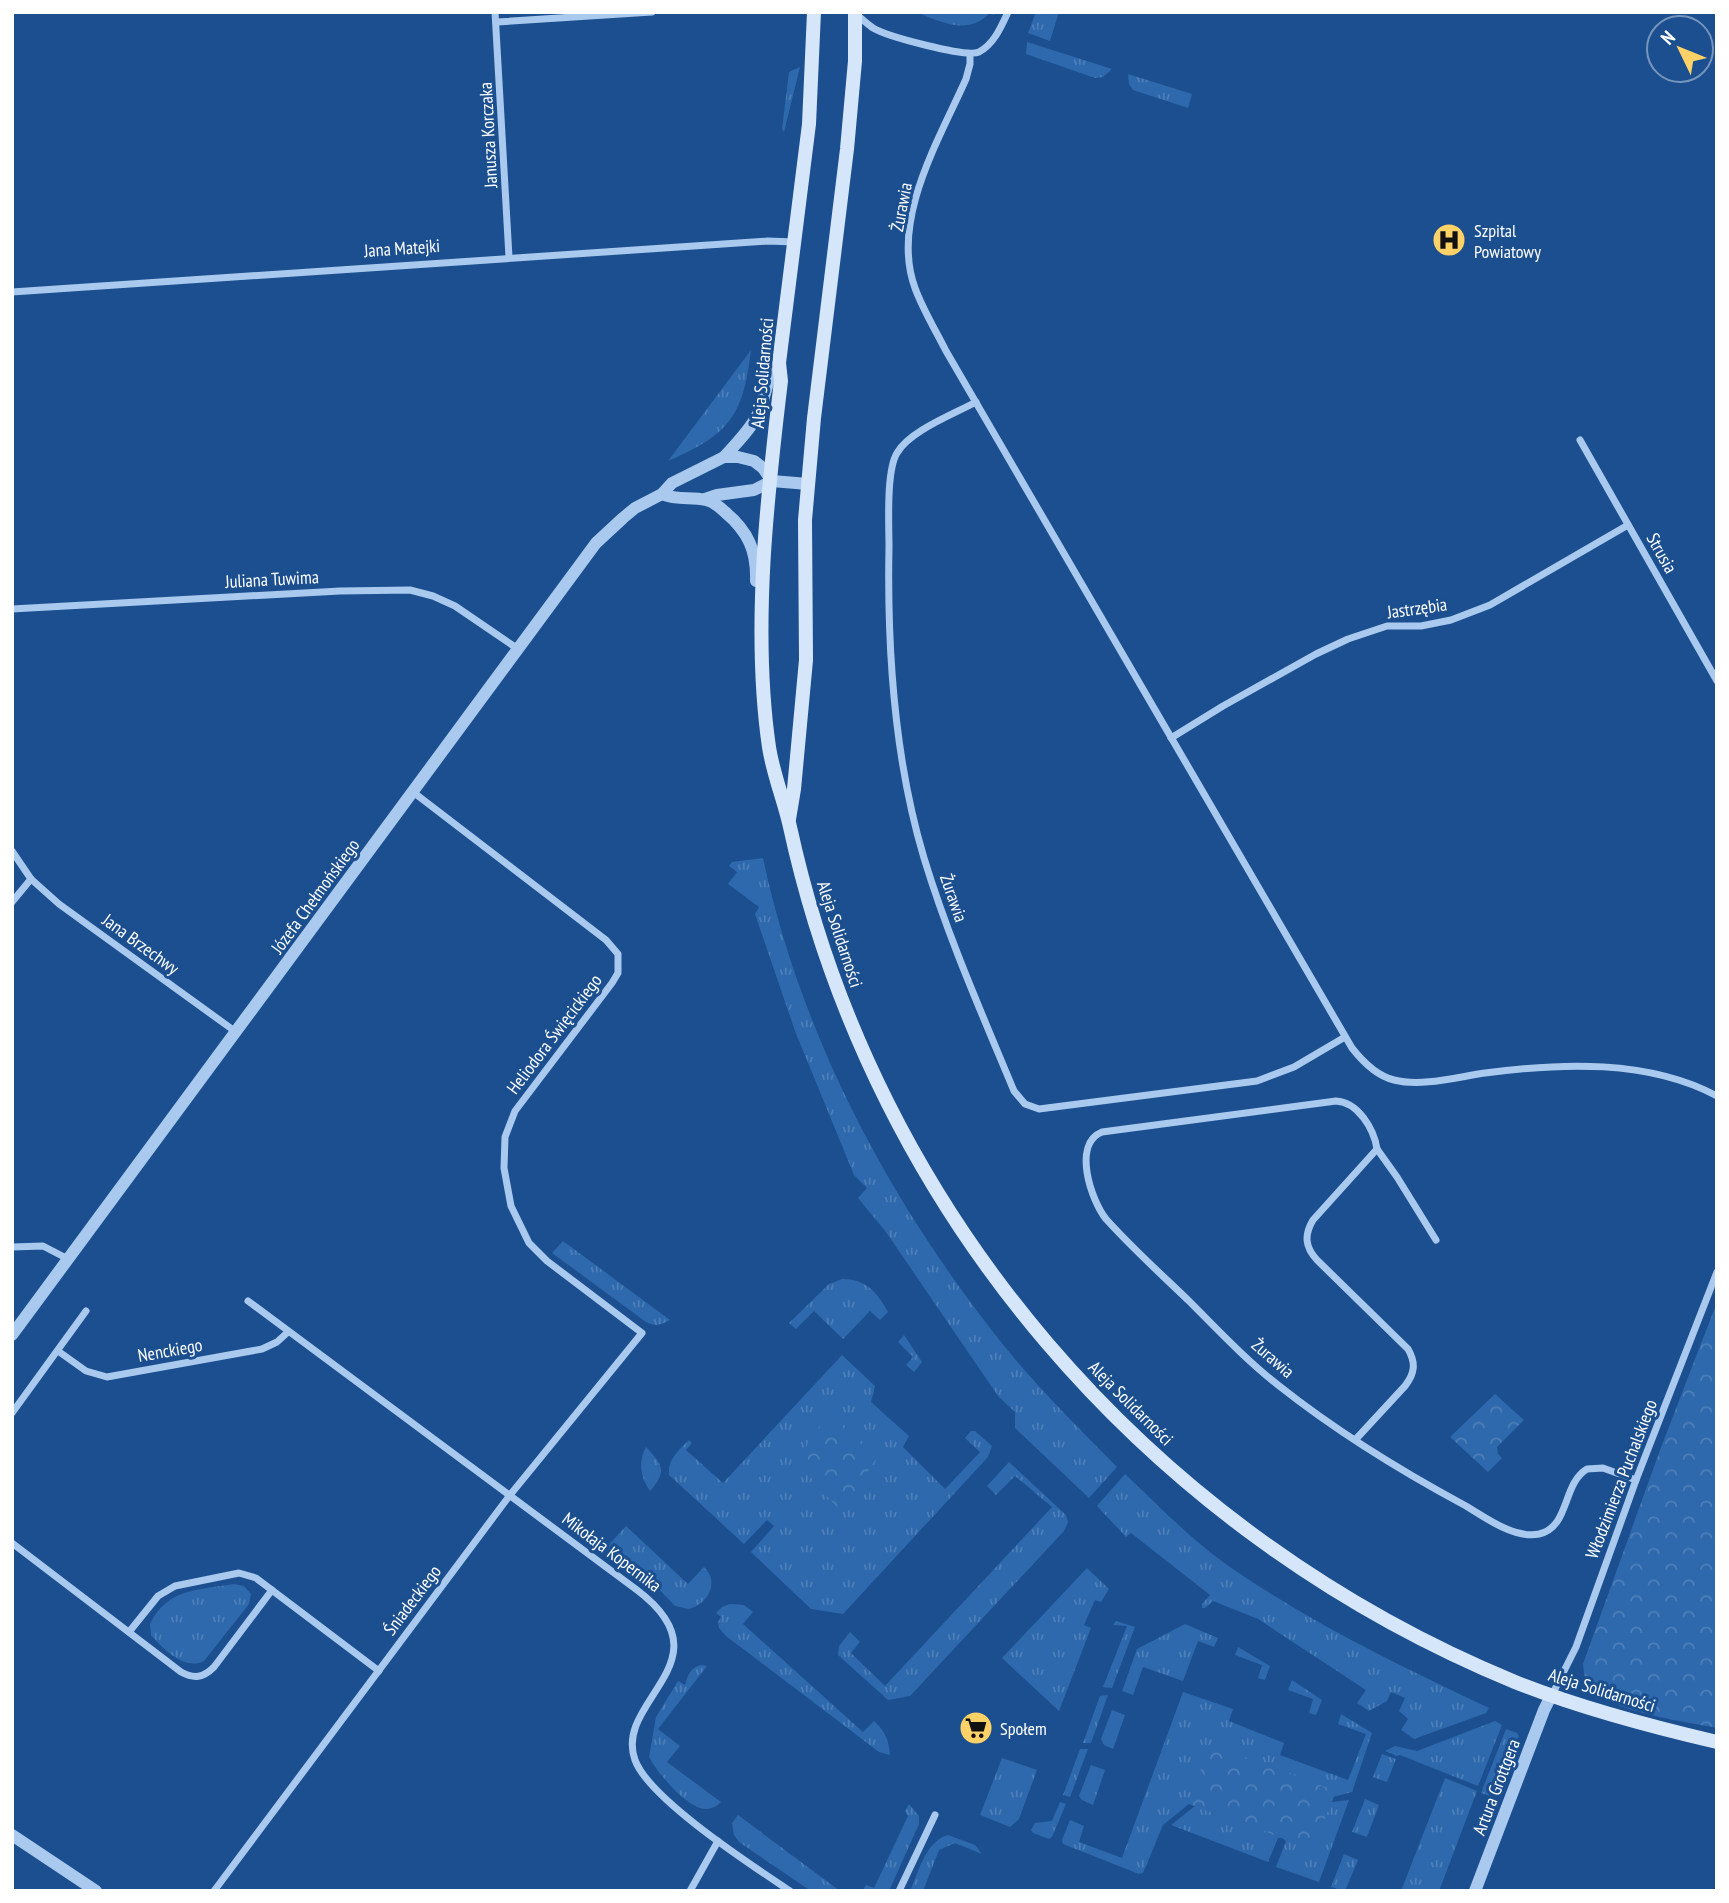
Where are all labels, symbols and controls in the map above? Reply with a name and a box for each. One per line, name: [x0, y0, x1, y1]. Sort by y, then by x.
north arrow: [1645, 14, 1715, 84]
text: N: [1655, 25, 1680, 49]
street label: Janusza Korczaka: [474, 82, 502, 189]
street label: Żurawia: [885, 181, 917, 233]
place label: Szpital Powiatowy: [1474, 219, 1541, 263]
hospital icon: Szpital Powiatowy: [1430, 221, 1468, 259]
street label: Jana Matejki: [362, 234, 441, 262]
street label: Aleja Solidarności: [746, 317, 778, 429]
street label: Strusia: [1642, 529, 1682, 577]
street label: Juliana Tuwima: [224, 565, 319, 593]
street label: Jastrzębia: [1385, 592, 1448, 624]
street label: Józefa Chełmońskiego: [265, 834, 364, 959]
street label: Żurawia: [935, 871, 973, 925]
street label: Aleja Solidarności: [812, 878, 868, 990]
street label: Jana Brzechwy: [97, 908, 184, 980]
street label: Heliodora Święcickiego: [501, 969, 607, 1099]
street label: Nenckiego: [136, 1333, 204, 1367]
street label: Żurawia: [1247, 1333, 1299, 1383]
street label: Aleja Solidarności: [1084, 1356, 1178, 1450]
street label: Włodzimierza Puchalskiego: [1580, 1396, 1662, 1562]
street label: Mikołaja Kopernika: [558, 1507, 666, 1597]
street label: Śniadeckiego: [378, 1560, 446, 1640]
street label: Aleja Solidarności: [1546, 1663, 1658, 1717]
supermarket icon: Społem: [957, 1709, 995, 1747]
place label: Społem: [1000, 1717, 1047, 1740]
street label: Artura Grottgera: [1467, 1736, 1525, 1838]

